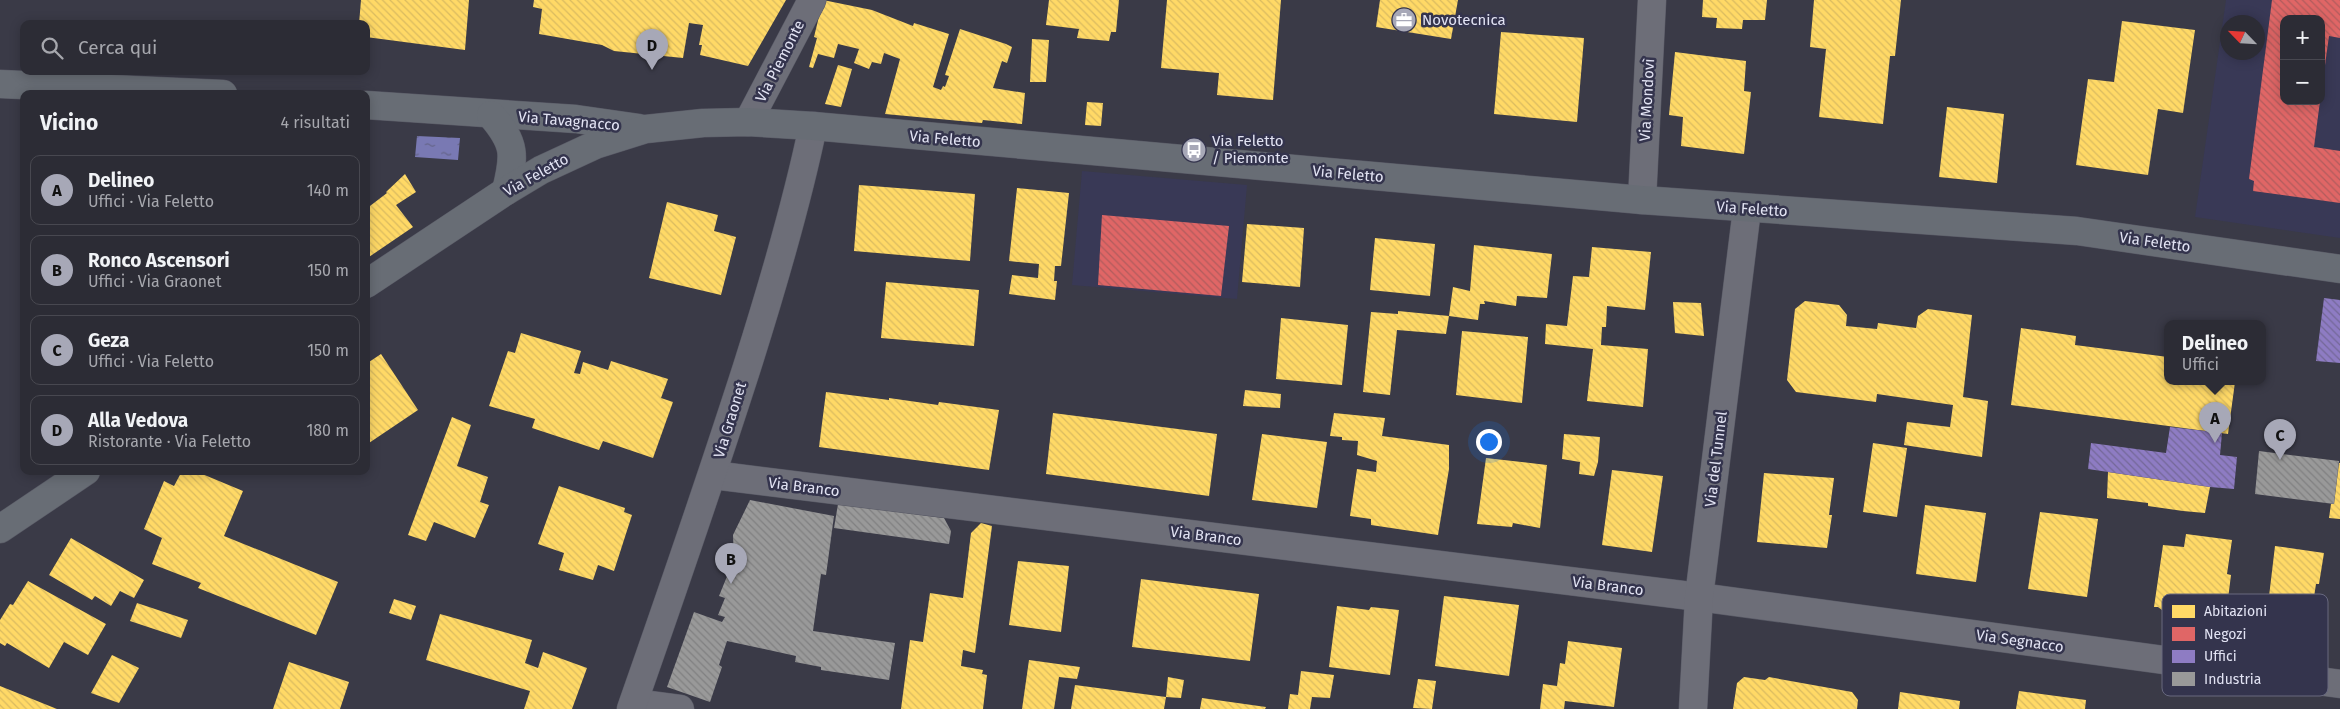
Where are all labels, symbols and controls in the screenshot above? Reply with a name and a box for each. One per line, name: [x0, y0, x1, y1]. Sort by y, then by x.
office icon: Novotecnica: [1391, 7, 1417, 33]
place label: Novotecnica: [1422, 11, 1506, 29]
north arrow: [2220, 15, 2265, 60]
map controls: [2280, 15, 2325, 105]
button: +: [2280, 15, 2325, 60]
street label: Via Piemonte: [752, 17, 808, 105]
search box: [20, 20, 370, 75]
pin: D: [636, 29, 668, 70]
icon: search: [38, 34, 66, 62]
text: Cerca qui: [78, 36, 157, 59]
street label: Via Mondovì: [1636, 57, 1658, 142]
button: −: [2280, 60, 2325, 105]
street label: Via Tavagnacco: [517, 108, 621, 134]
text: Vicino: [40, 110, 98, 136]
text: 4 risultati: [280, 113, 350, 132]
street label: Via Feletto: [909, 127, 981, 151]
place label: Via Feletto / Piemonte: [1212, 132, 1289, 167]
bus stop icon: Via Feletto / Piemonte: [1181, 137, 1207, 163]
street label: Via Feletto: [500, 150, 572, 200]
street label: Via Feletto: [1312, 162, 1384, 186]
text: Delineo: [88, 169, 154, 192]
text: A: [52, 181, 62, 200]
text: 140 m: [307, 181, 349, 200]
text: Uffici · Via Feletto: [88, 192, 214, 211]
street label: Via Feletto: [1716, 198, 1788, 220]
street label: Via Feletto: [2118, 228, 2192, 256]
text: Ronco Ascensori: [88, 249, 230, 272]
text: B: [52, 261, 62, 280]
text: 150 m: [307, 261, 349, 280]
text: Uffici · Via Graonet: [88, 272, 222, 291]
popup: [2164, 320, 2266, 385]
text: Geza: [88, 329, 129, 352]
text: Delineo: [2182, 332, 2248, 355]
text: C: [52, 341, 62, 360]
text: 150 m: [307, 341, 349, 360]
text: Uffici · Via Feletto: [88, 352, 214, 371]
text: Uffici: [2182, 355, 2219, 374]
street label: Via Graonet: [710, 379, 750, 460]
pin: A: [2199, 402, 2231, 443]
text: Alla Vedova: [88, 409, 188, 432]
street label: Via del Tunnel: [1701, 410, 1731, 508]
pin: C: [2264, 419, 2296, 460]
text: D: [52, 421, 62, 440]
text: 180 m: [306, 421, 349, 440]
your location: [1476, 429, 1502, 455]
text: Ristorante · Via Feletto: [88, 432, 251, 451]
street label: Via Branco: [767, 474, 841, 500]
street label: Via Branco: [1169, 523, 1243, 549]
pin: B: [715, 543, 747, 584]
street label: Via Branco: [1571, 573, 1645, 599]
legend: [2162, 594, 2328, 696]
text: Abitazioni: [2204, 603, 2267, 620]
street label: Via Segnacco: [1975, 626, 2065, 656]
text: Negozi: [2204, 626, 2246, 643]
text: Uffici: [2204, 648, 2237, 665]
text: Industria: [2204, 671, 2261, 688]

